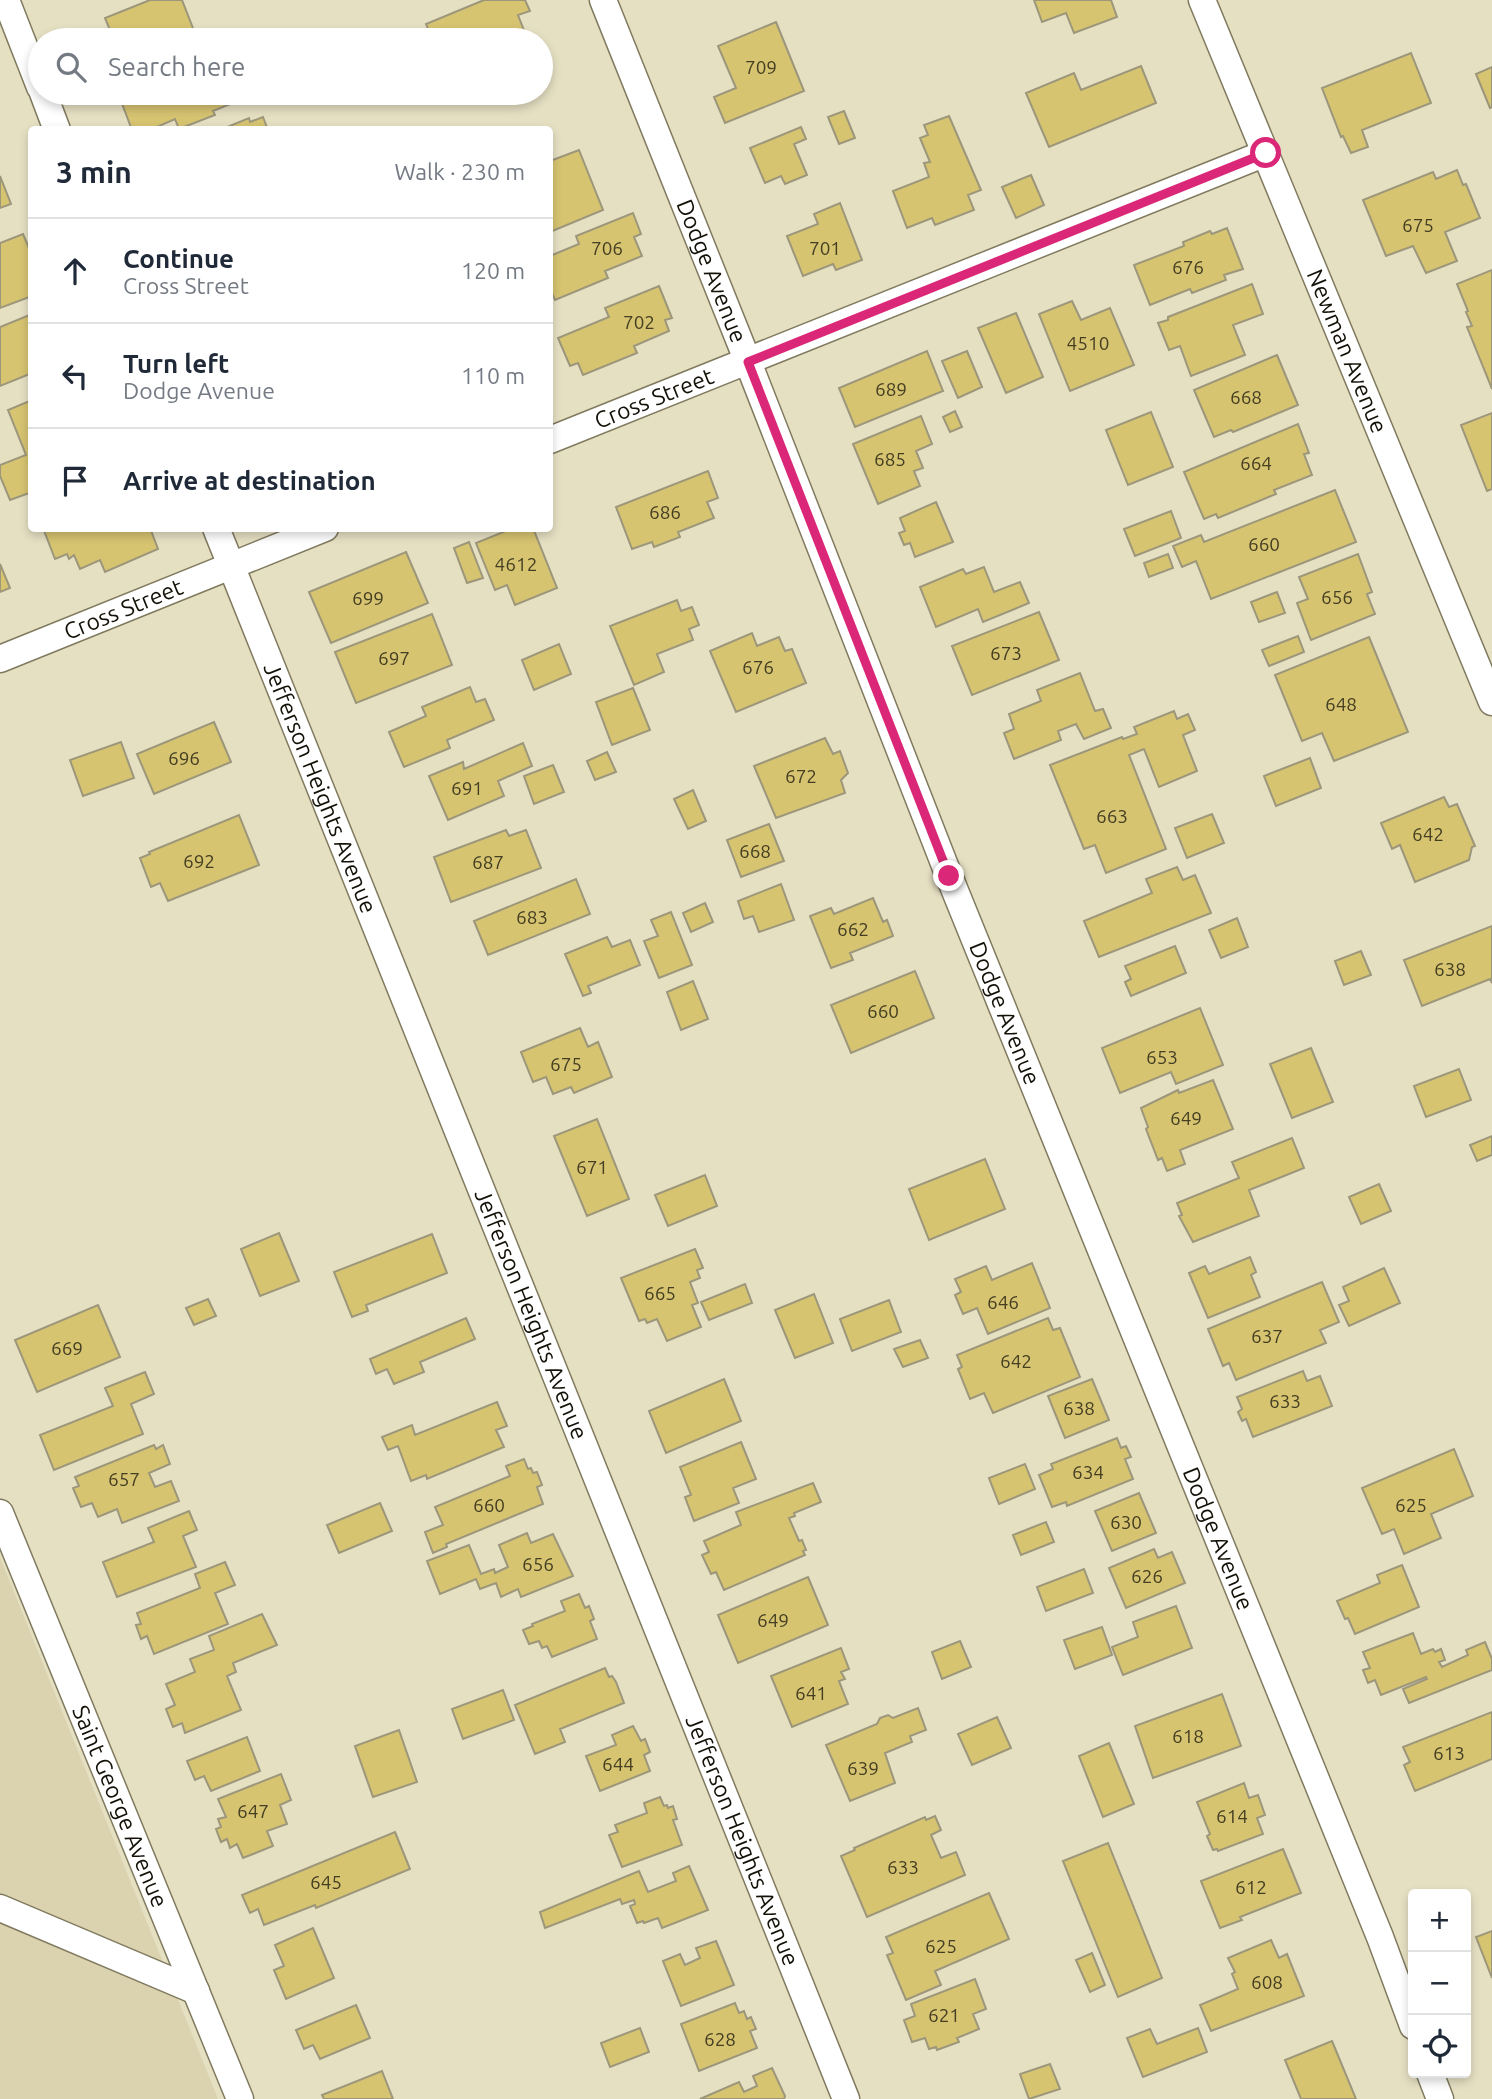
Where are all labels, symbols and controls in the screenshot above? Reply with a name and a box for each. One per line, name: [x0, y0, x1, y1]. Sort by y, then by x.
search box: [28, 28, 553, 105]
icon: search: [52, 48, 90, 86]
text: Search here: [108, 52, 245, 81]
house number: 709: [745, 56, 777, 78]
route start: [1250, 137, 1281, 168]
text: 3 min: [56, 155, 132, 189]
text: Walk · 230 m: [394, 159, 525, 184]
street label: Dodge Avenue: [672, 196, 752, 346]
house number: 675: [1402, 214, 1434, 236]
house number: 706: [591, 237, 623, 259]
house number: 701: [809, 237, 841, 259]
text: Continue: [123, 244, 234, 273]
icon: ahead: [56, 252, 94, 290]
house number: 676: [1172, 256, 1204, 278]
text: 120 m: [461, 258, 525, 283]
street label: Newman Avenue: [1303, 266, 1392, 436]
text: Cross Street: [123, 273, 249, 298]
house number: 702: [623, 311, 655, 333]
house number: 4510: [1067, 332, 1109, 354]
text: Turn left: [123, 349, 229, 378]
icon: left: [56, 357, 94, 395]
text: 110 m: [461, 363, 525, 388]
street label: Cross Street: [591, 363, 717, 433]
text: Dodge Avenue: [123, 378, 275, 403]
house number: 689: [875, 378, 907, 400]
house number: 668: [1230, 386, 1262, 408]
house number: 685: [874, 448, 906, 470]
house number: 664: [1240, 452, 1272, 474]
icon: arrive: [56, 462, 94, 500]
text: Arrive at destination: [123, 466, 376, 495]
house number: 686: [649, 501, 681, 523]
house number: 660: [1248, 533, 1280, 555]
house number: 4612: [495, 553, 537, 575]
street label: Cross Street: [60, 574, 186, 644]
house number: 656: [1321, 586, 1353, 608]
house number: 699: [352, 587, 384, 609]
house number: 673: [990, 642, 1022, 664]
house number: 697: [378, 647, 410, 669]
house number: 676: [742, 656, 774, 678]
street label: Jefferson Heights Avenue: [259, 659, 382, 916]
house number: 648: [1325, 693, 1357, 715]
house number: 696: [168, 747, 200, 769]
house number: 672: [785, 765, 817, 787]
house number: 691: [451, 777, 483, 799]
house number: 663: [1096, 805, 1128, 827]
house number: 642: [1412, 823, 1444, 845]
house number: 668: [739, 840, 771, 862]
house number: 692: [183, 850, 215, 872]
house number: 687: [472, 851, 504, 873]
route end: [933, 860, 964, 891]
house number: 683: [516, 906, 548, 928]
house number: 662: [837, 918, 869, 940]
street label: Dodge Avenue: [965, 938, 1045, 1088]
house number: 638: [1434, 958, 1466, 980]
house number: 660: [867, 1000, 899, 1022]
house number: 653: [1146, 1046, 1178, 1068]
house number: 675: [550, 1053, 582, 1075]
house number: 649: [1170, 1107, 1202, 1129]
house number: 671: [576, 1156, 608, 1178]
street label: Jefferson Heights Avenue: [470, 1185, 593, 1443]
house number: 665: [644, 1282, 676, 1304]
house number: 646: [987, 1291, 1019, 1313]
house number: 637: [1251, 1325, 1283, 1347]
house number: 669: [51, 1337, 83, 1359]
house number: 642: [1000, 1350, 1032, 1372]
house number: 633: [1269, 1390, 1301, 1412]
house number: 638: [1063, 1397, 1095, 1419]
house number: 634: [1072, 1461, 1104, 1483]
street label: Dodge Avenue: [1178, 1463, 1259, 1613]
house number: 657: [108, 1468, 140, 1490]
house number: 660: [473, 1494, 505, 1516]
house number: 625: [1395, 1494, 1427, 1516]
house number: 630: [1110, 1511, 1142, 1533]
house number: 656: [522, 1553, 554, 1575]
house number: 626: [1131, 1565, 1163, 1587]
house number: 649: [757, 1609, 789, 1631]
house number: 641: [795, 1682, 827, 1704]
street label: Saint George Avenue: [68, 1702, 173, 1911]
street label: Jefferson Heights Avenue: [681, 1711, 804, 1969]
house number: 618: [1172, 1725, 1204, 1747]
house number: 613: [1433, 1742, 1465, 1764]
house number: 644: [602, 1753, 634, 1775]
house number: 639: [847, 1757, 879, 1779]
house number: 647: [237, 1800, 269, 1822]
house number: 614: [1216, 1805, 1248, 1827]
house number: 633: [887, 1856, 919, 1878]
house number: 645: [310, 1871, 342, 1893]
house number: 612: [1235, 1876, 1267, 1898]
map controls: [1408, 1889, 1471, 2078]
button: +: [1408, 1889, 1471, 1952]
house number: 625: [925, 1935, 957, 1957]
button: −: [1408, 1952, 1471, 2015]
house number: 608: [1251, 1971, 1283, 1993]
house number: 621: [928, 2004, 960, 2026]
button: locate: [1408, 2015, 1471, 2078]
house number: 628: [704, 2028, 736, 2050]

